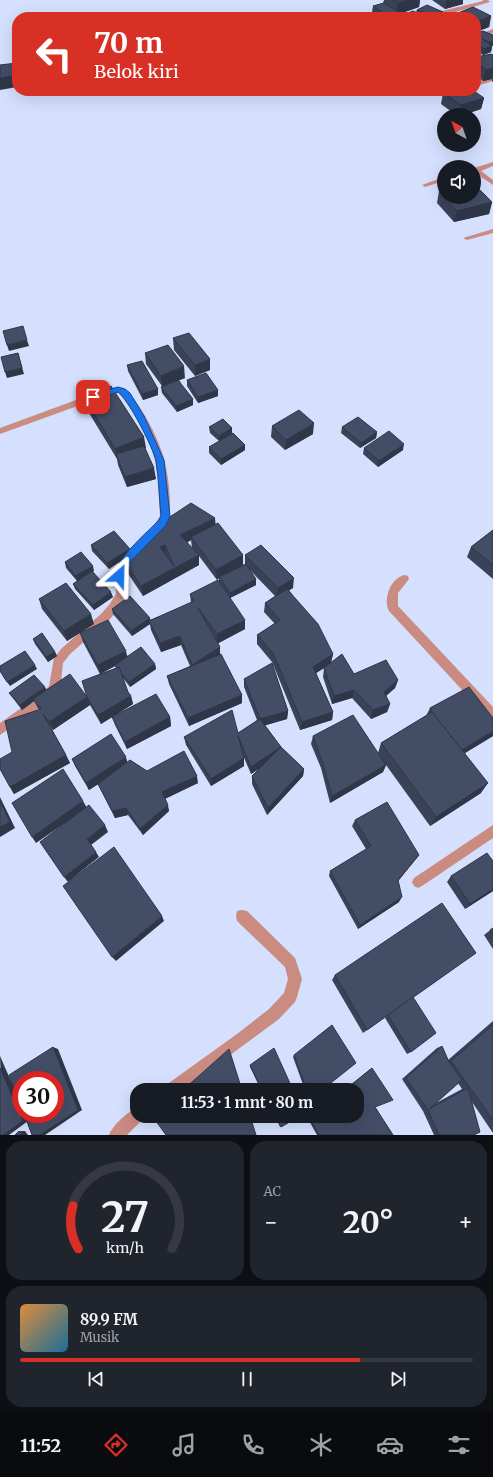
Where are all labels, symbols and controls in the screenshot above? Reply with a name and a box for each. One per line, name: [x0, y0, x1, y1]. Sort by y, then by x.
text: 70 m: [94, 25, 163, 61]
icon: left: [28, 28, 80, 80]
text: Belok kiri: [94, 60, 179, 83]
north arrow: [437, 108, 481, 152]
map controls: [437, 108, 481, 204]
button: sound: [437, 160, 481, 204]
pin: [76, 380, 110, 414]
icon: arrive: [82, 386, 104, 408]
position arrow: [98, 555, 140, 597]
speed limit sign: 30: [12, 1071, 64, 1123]
text: 11:53 · 1 mnt · 80 m: [181, 1093, 313, 1112]
text: AC: [264, 1183, 281, 1200]
text: 27: [101, 1190, 149, 1242]
text: 20°: [343, 1203, 394, 1241]
text: −: [264, 1208, 278, 1236]
text: +: [458, 1208, 473, 1236]
text: km/h: [106, 1238, 144, 1256]
text: 89.9 FM: [80, 1310, 138, 1329]
text: Musik: [80, 1329, 119, 1346]
icon: previous: [85, 1368, 107, 1390]
icon: pause: [236, 1368, 258, 1390]
icon: next: [387, 1368, 409, 1390]
icon: directions: [102, 1431, 130, 1459]
icon: music: [170, 1431, 198, 1459]
icon: phone: [239, 1431, 267, 1459]
icon: climate: [307, 1431, 335, 1459]
icon: car: [376, 1431, 404, 1459]
icon: filters: [445, 1431, 473, 1459]
text: 11:52: [20, 1434, 61, 1457]

